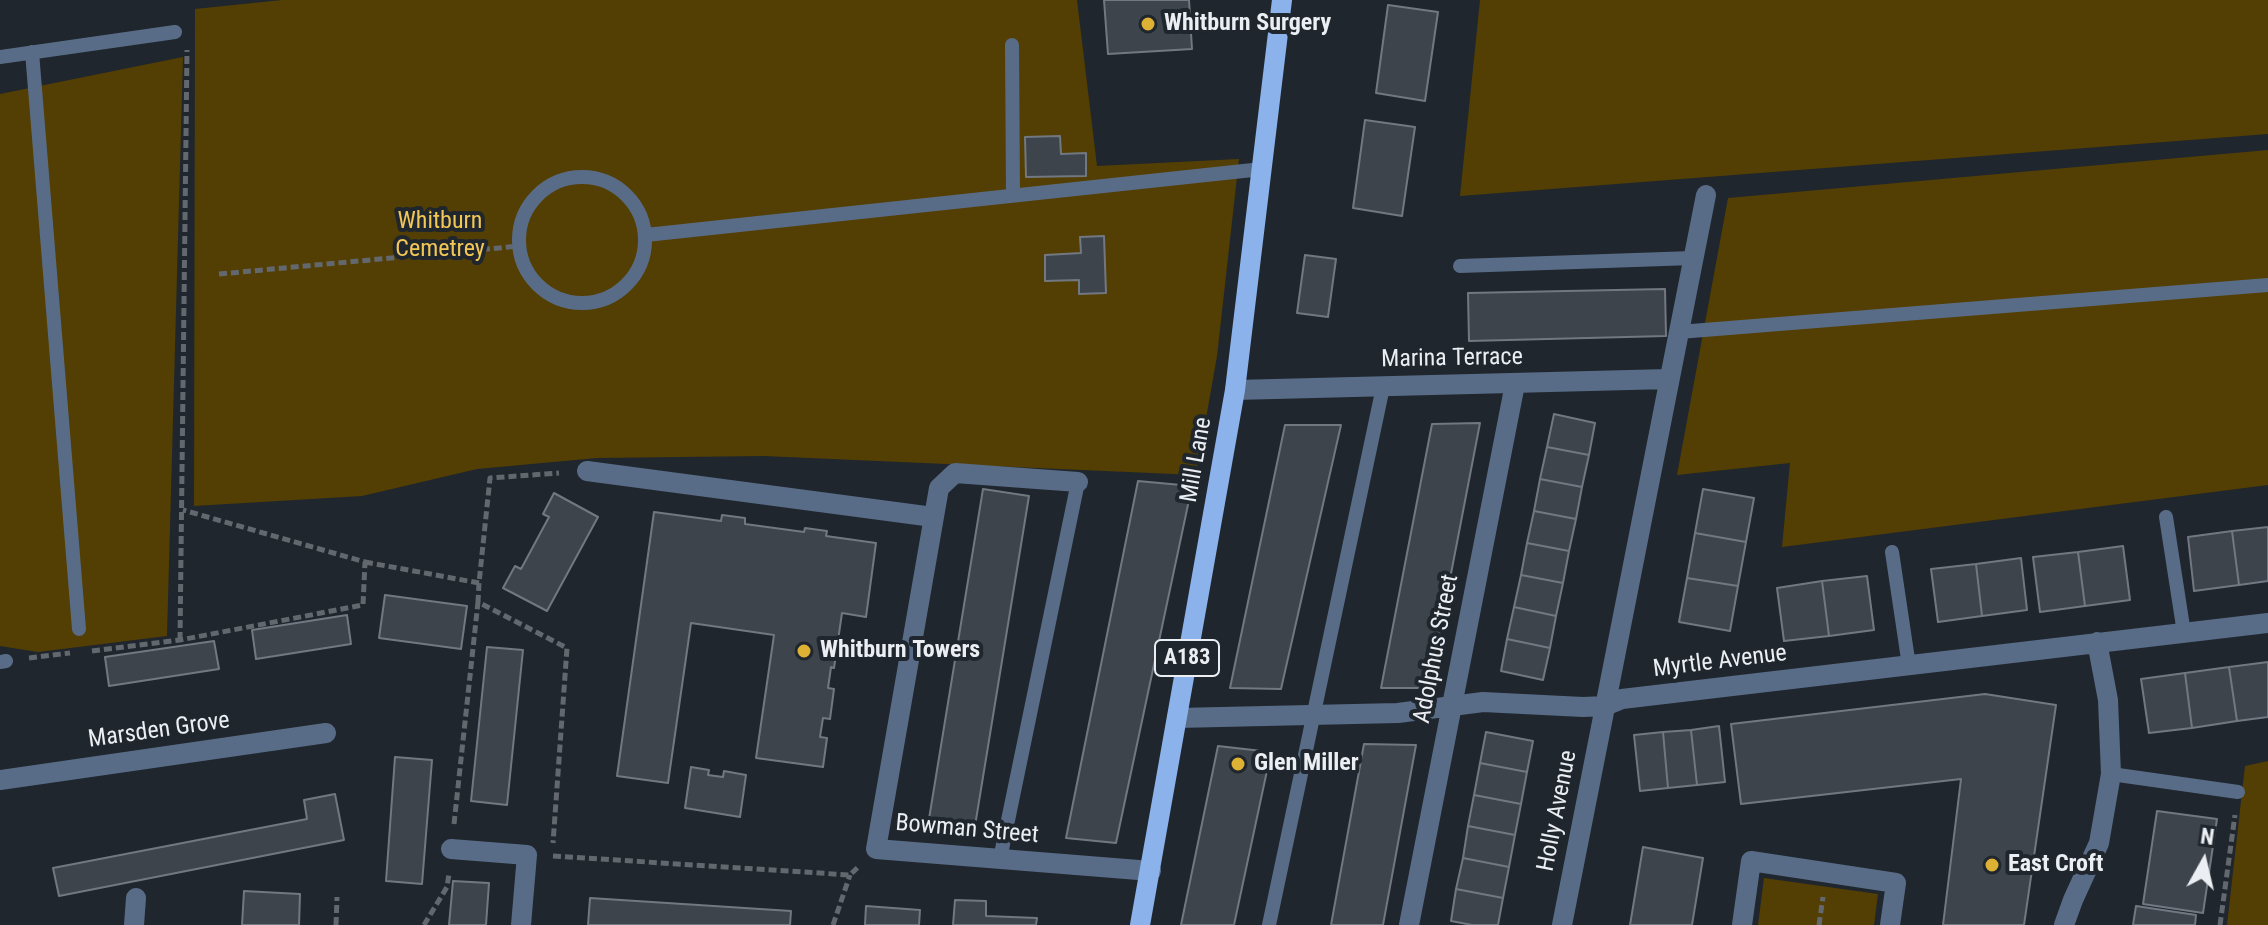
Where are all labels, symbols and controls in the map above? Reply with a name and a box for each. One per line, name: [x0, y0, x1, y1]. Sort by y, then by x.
place label: Whitburn Surgery: [1164, 10, 1331, 38]
marker: Whitburn Surgery: [1139, 15, 1157, 33]
park label: Whitburn Cemetrey: [395, 208, 485, 264]
street label: Marina Terrace: [1381, 343, 1523, 375]
street label: Mill Lane: [1175, 415, 1219, 505]
street label: Adolphus Street: [1408, 572, 1466, 726]
place label: Whitburn Towers: [820, 637, 980, 665]
road number: A183: [1155, 640, 1219, 676]
street label: Myrtle Avenue: [1652, 640, 1788, 684]
marker: Whitburn Towers: [795, 642, 813, 660]
street label: Marsden Grove: [86, 707, 232, 755]
street label: Holly Avenue: [1532, 748, 1584, 874]
place label: Glen Miller: [1254, 750, 1359, 778]
marker: Glen Miller: [1229, 755, 1247, 773]
street label: Bowman Street: [894, 809, 1040, 851]
north arrow: [2164, 821, 2244, 901]
text: N: [2199, 823, 2216, 850]
place label: East Croft: [2008, 851, 2103, 879]
marker: East Croft: [1983, 856, 2001, 874]

